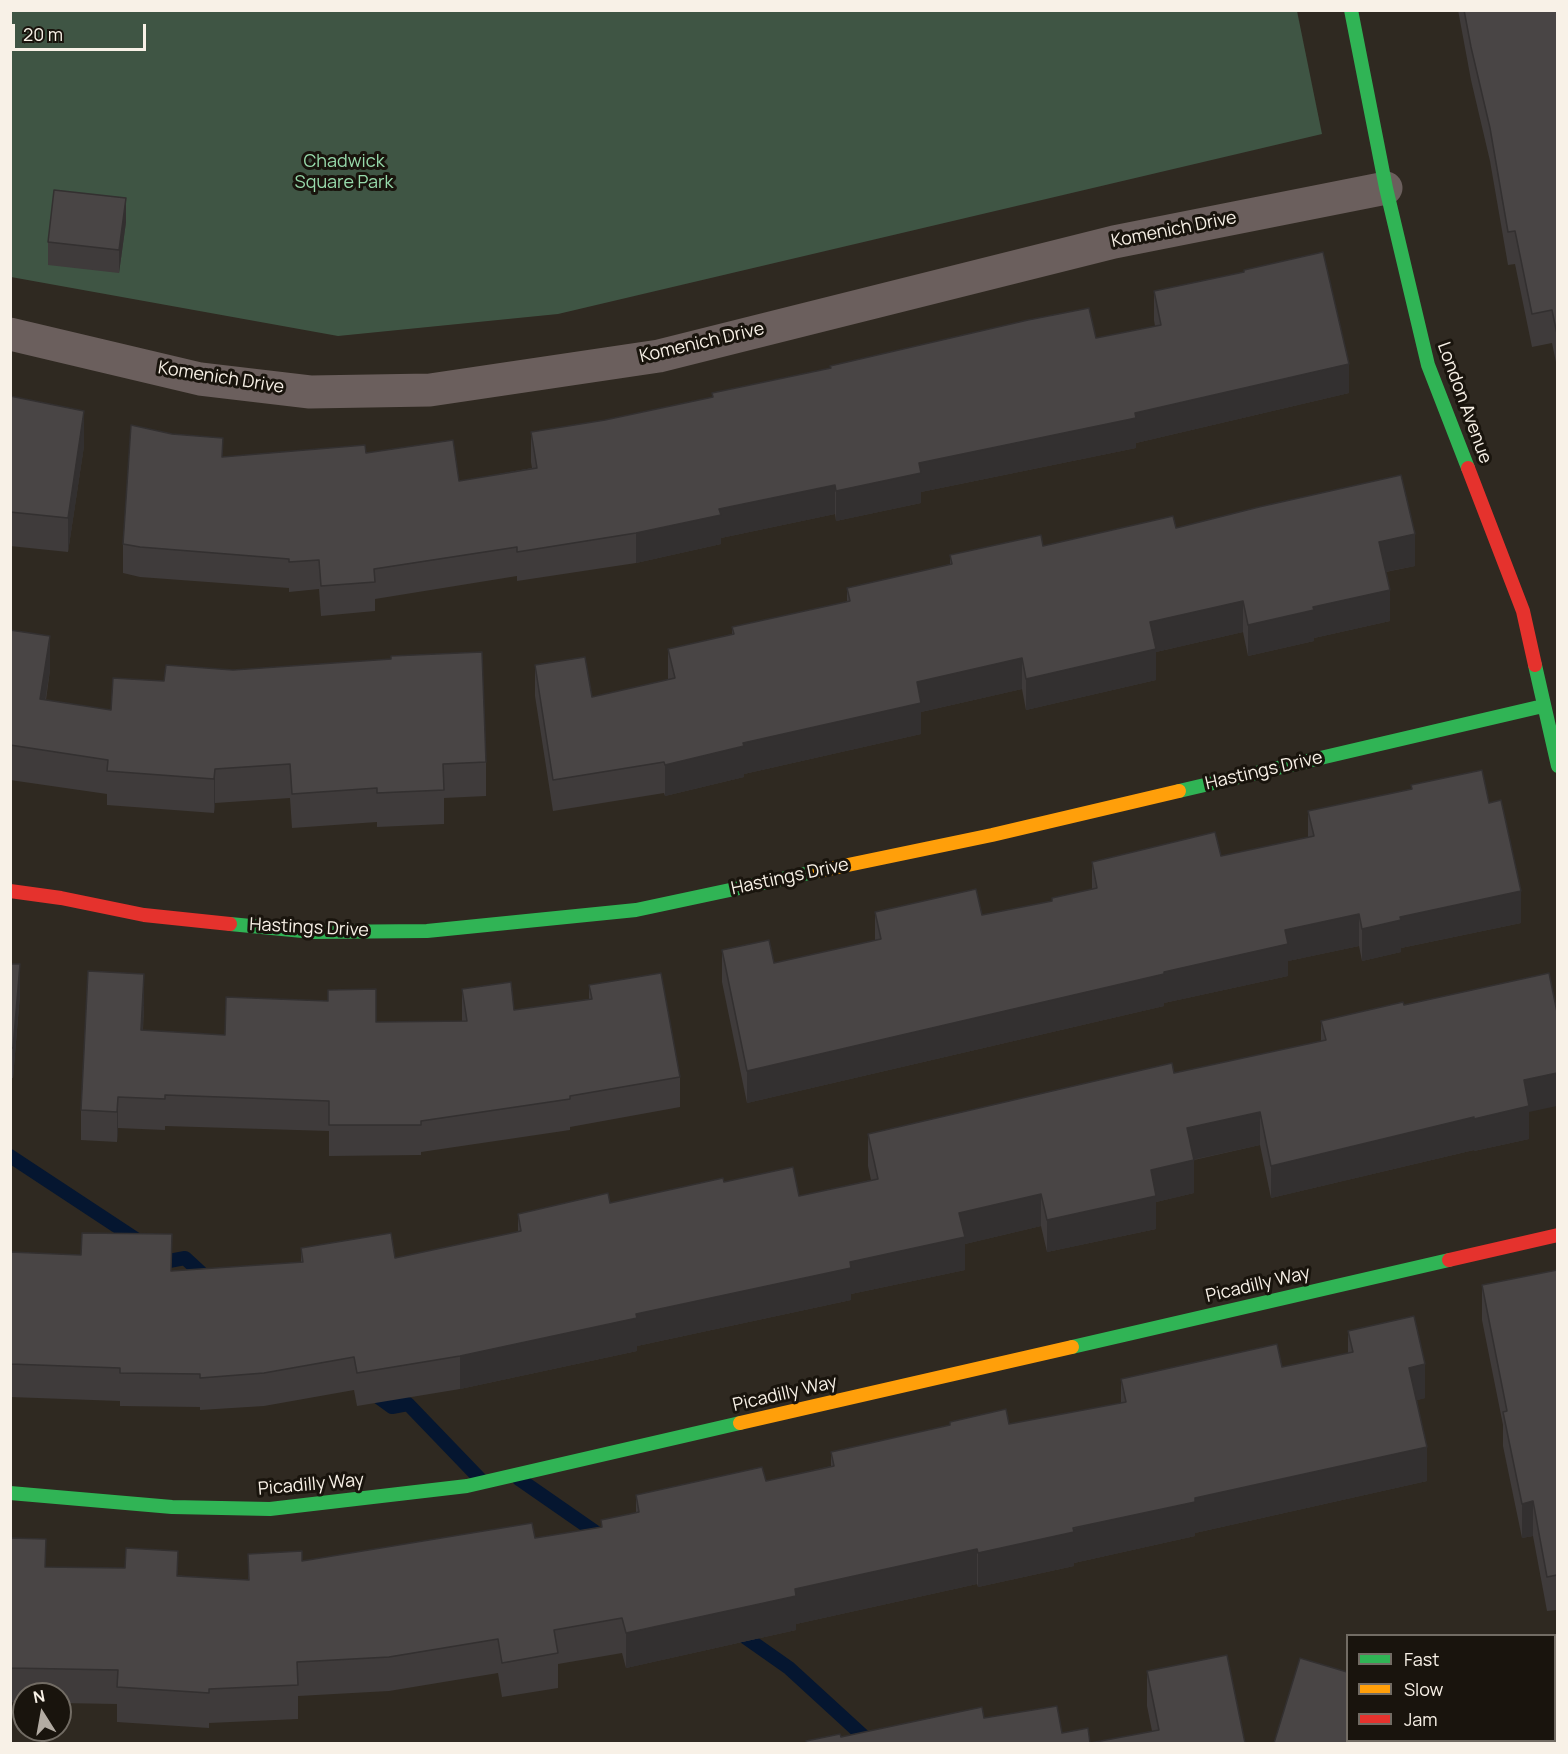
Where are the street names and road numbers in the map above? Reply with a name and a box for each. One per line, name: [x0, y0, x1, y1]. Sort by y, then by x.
street label: Komenich Drive: [1109, 207, 1239, 253]
street label: Komenich Drive: [638, 318, 766, 368]
street label: London Avenue: [1432, 339, 1496, 467]
street label: Komenich Drive: [156, 357, 286, 399]
street label: Hastings Drive: [1203, 747, 1325, 795]
street label: Hastings Drive: [729, 854, 851, 900]
street label: Hastings Drive: [249, 914, 369, 942]
street label: Picadilly Way: [1204, 1263, 1312, 1307]
street label: Picadilly Way: [731, 1372, 839, 1416]
street label: Picadilly Way: [257, 1470, 365, 1500]

